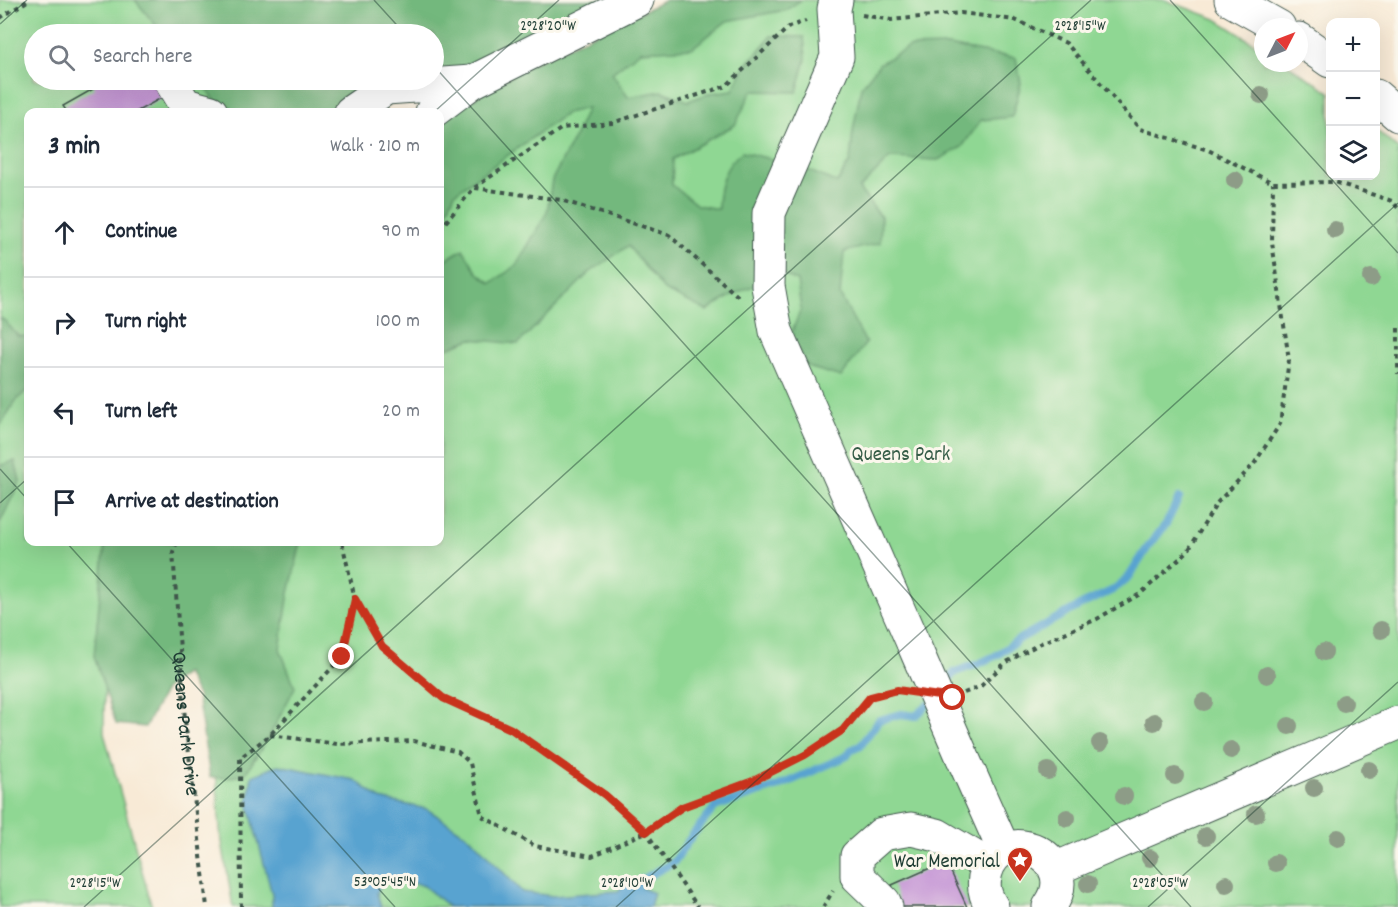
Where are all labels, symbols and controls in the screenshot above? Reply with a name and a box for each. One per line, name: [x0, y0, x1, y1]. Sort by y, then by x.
text: 2°28'20"W: [520, 16, 576, 38]
text: 2°28'15"W: [1054, 16, 1106, 38]
north arrow: [1254, 18, 1308, 72]
map controls: [1326, 18, 1380, 180]
button: +: [1326, 18, 1380, 72]
search box: [24, 24, 444, 90]
icon: search: [45, 41, 78, 74]
text: Search here: [93, 42, 192, 73]
button: −: [1326, 72, 1380, 126]
button: layers: [1326, 126, 1380, 180]
text: 3 min: [48, 129, 100, 166]
text: Walk · 210 m: [330, 133, 420, 161]
icon: ahead: [48, 216, 81, 249]
text: Continue: [105, 217, 177, 248]
text: 90 m: [382, 218, 420, 246]
icon: right: [48, 306, 81, 339]
text: Turn right: [105, 307, 187, 338]
text: 100 m: [376, 308, 420, 336]
icon: left: [48, 396, 81, 429]
text: Turn left: [105, 397, 177, 428]
text: 20 m: [382, 398, 420, 426]
park label: Queens Park: [852, 441, 950, 471]
icon: arrive: [48, 486, 81, 519]
text: Arrive at destination: [105, 487, 279, 518]
route end: [328, 643, 354, 669]
street label: Queens Park Drive: [162, 651, 206, 798]
route start: [939, 684, 965, 710]
place icon: War Memorial: [1005, 845, 1035, 883]
place label: War Memorial: [894, 848, 1000, 878]
text: 53°05'45"N: [354, 872, 416, 894]
text: 2°28'15"W: [69, 873, 121, 895]
text: 2°28'10"W: [601, 873, 654, 895]
text: 2°28'05"W: [1132, 873, 1188, 895]

